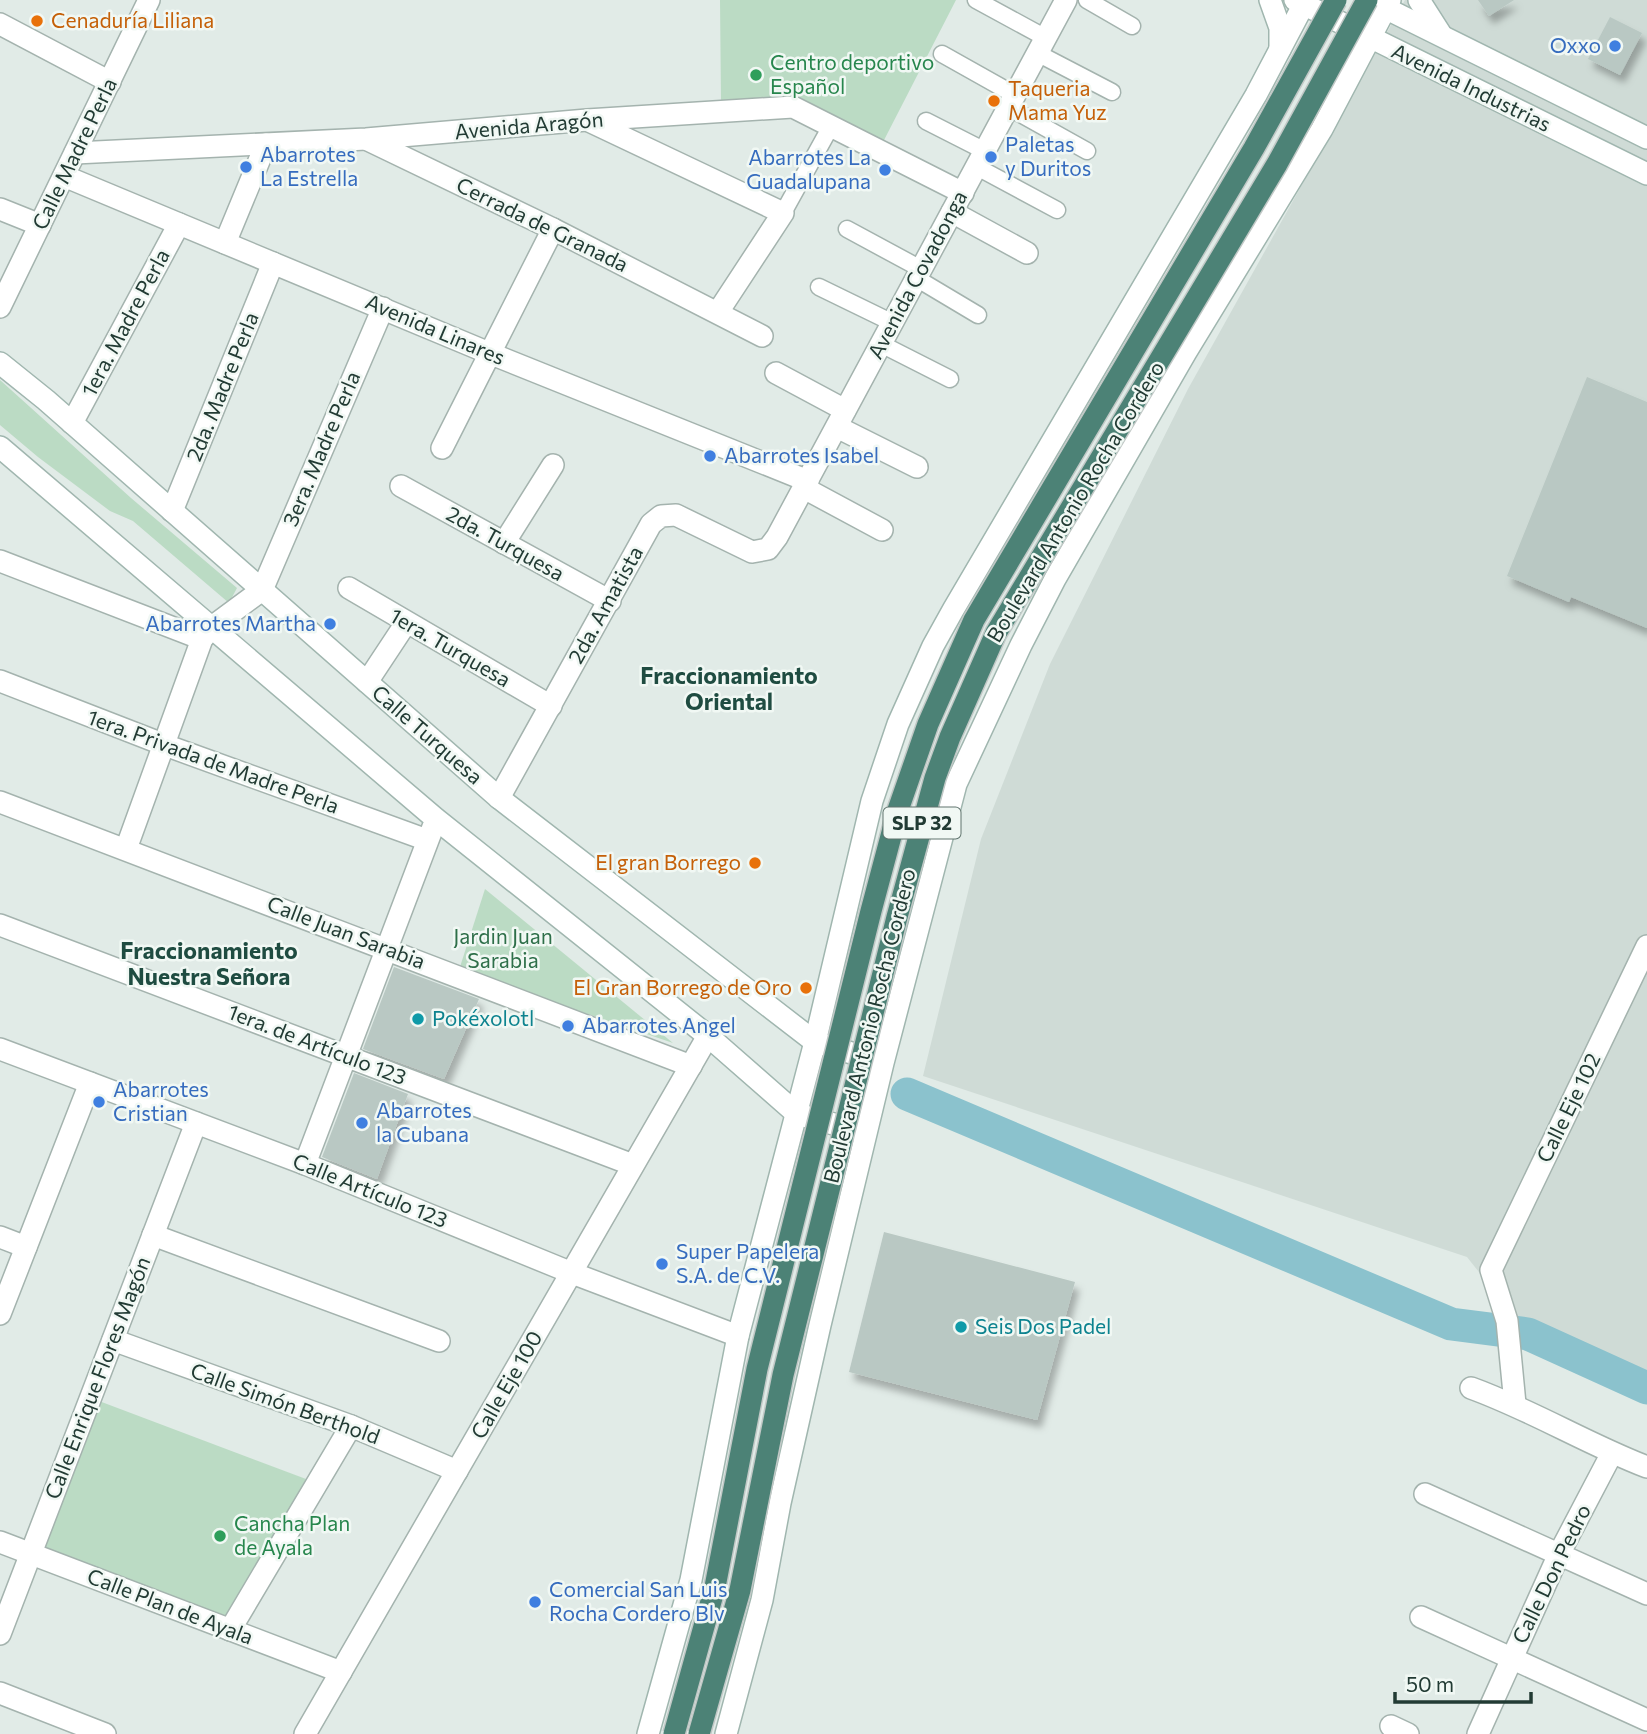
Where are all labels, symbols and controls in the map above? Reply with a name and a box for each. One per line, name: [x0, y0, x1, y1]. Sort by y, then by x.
place label: Cenaduría Liliana: [51, 7, 214, 32]
marker: Cenaduría Liliana: [29, 13, 45, 29]
place label: Oxxo: [1550, 32, 1601, 57]
street label: Avenida Industrias: [1388, 37, 1555, 136]
marker: Oxxo: [1607, 38, 1623, 54]
place label: Centro deportivo Español: [770, 49, 934, 98]
marker: Centro deportivo Español: [748, 67, 764, 83]
street label: Calle Madre Perla: [26, 73, 121, 233]
place label: Taqueria Mama Yuz: [1008, 75, 1107, 124]
marker: Taqueria Mama Yuz: [986, 93, 1002, 109]
street label: Avenida Aragón: [453, 106, 604, 143]
place label: Paletas y Duritos: [1005, 131, 1091, 180]
place label: Abarrotes La Estrella: [260, 141, 358, 190]
place label: Abarrotes La Guadalupana: [746, 144, 871, 193]
marker: Paletas y Duritos: [983, 149, 999, 165]
marker: Abarrotes La Estrella: [238, 159, 254, 175]
marker: Abarrotes La Guadalupana: [877, 162, 893, 178]
street label: Cerrada de Granada: [453, 171, 633, 276]
street label: Avenida Covadonga: [862, 186, 972, 363]
street label: 1era. Madre Perla: [75, 244, 174, 400]
street label: Avenida Linares: [362, 288, 509, 369]
street label: 2da. Madre Perla: [180, 308, 263, 465]
street label: Boulevard Antonio Rocha Cordero: [981, 356, 1169, 646]
street label: 3era. Madre Perla: [277, 367, 365, 530]
place label: Abarrotes Isabel: [724, 442, 879, 467]
marker: Abarrotes Isabel: [702, 448, 718, 464]
street label: 2da. Turquesa: [442, 500, 569, 585]
street label: 2da. Amatista: [562, 541, 647, 667]
street label: 1era. Turquesa: [386, 602, 516, 691]
place label: Abarrotes Martha: [145, 610, 316, 635]
marker: Abarrotes Martha: [322, 616, 338, 632]
district label: Fraccionamiento Oriental: [640, 661, 818, 715]
street label: Calle Turquesa: [368, 679, 488, 789]
street label: 1era. Privada de Madre Perla: [84, 703, 343, 818]
road number: SLP 32: [884, 808, 960, 838]
place label: El gran Borrego: [595, 849, 741, 874]
marker: El gran Borrego: [747, 855, 763, 871]
street label: Boulevard Antonio Rocha Cordero: [817, 866, 920, 1186]
street label: Calle Juan Sarabia: [264, 890, 429, 973]
park label: Jardin Juan Sarabia: [453, 923, 553, 972]
district label: Fraccionamiento Nuestra Señora: [120, 936, 298, 990]
place label: El Gran Borrego de Oro: [573, 974, 792, 999]
marker: El Gran Borrego de Oro: [798, 980, 814, 996]
street label: 1era. de Artículo 123: [225, 998, 410, 1089]
place label: Pokéxolotl: [432, 1005, 534, 1030]
marker: Pokéxolotl: [410, 1011, 426, 1027]
place label: Abarrotes Angel: [582, 1012, 736, 1037]
marker: Abarrotes Angel: [560, 1018, 576, 1034]
street label: Calle Eje 102: [1530, 1049, 1605, 1166]
place label: Abarrotes Cristian: [113, 1076, 209, 1125]
marker: Abarrotes Cristian: [91, 1094, 107, 1110]
place label: Abarrotes la Cubana: [376, 1097, 472, 1146]
marker: Abarrotes la Cubana: [354, 1115, 370, 1131]
street label: Calle Artículo 123: [290, 1147, 452, 1232]
place label: Super Papelera S.A. de C.V.: [676, 1238, 819, 1287]
street label: Calle Enrique Flores Magón: [39, 1253, 154, 1502]
marker: Super Papelera S.A. de C.V.: [654, 1256, 670, 1272]
place label: Seis Dos Padel: [975, 1313, 1111, 1338]
marker: Seis Dos Padel: [953, 1319, 969, 1335]
street label: Calle Eje 100: [465, 1326, 547, 1443]
street label: Calle Simón Berthold: [188, 1357, 384, 1448]
street label: Calle Don Pedro: [1506, 1500, 1595, 1647]
place label: Cancha Plan de Ayala: [234, 1510, 350, 1559]
marker: Cancha Plan de Ayala: [212, 1528, 228, 1544]
street label: Calle Plan de Ayala: [84, 1562, 257, 1649]
place label: Comercial San Luis Rocha Cordero Blv: [549, 1576, 728, 1625]
marker: Comercial San Luis Rocha Cordero Blv: [527, 1594, 543, 1610]
scale bar: [1395, 1660, 1532, 1704]
text: 50 m: [1406, 1671, 1454, 1696]

